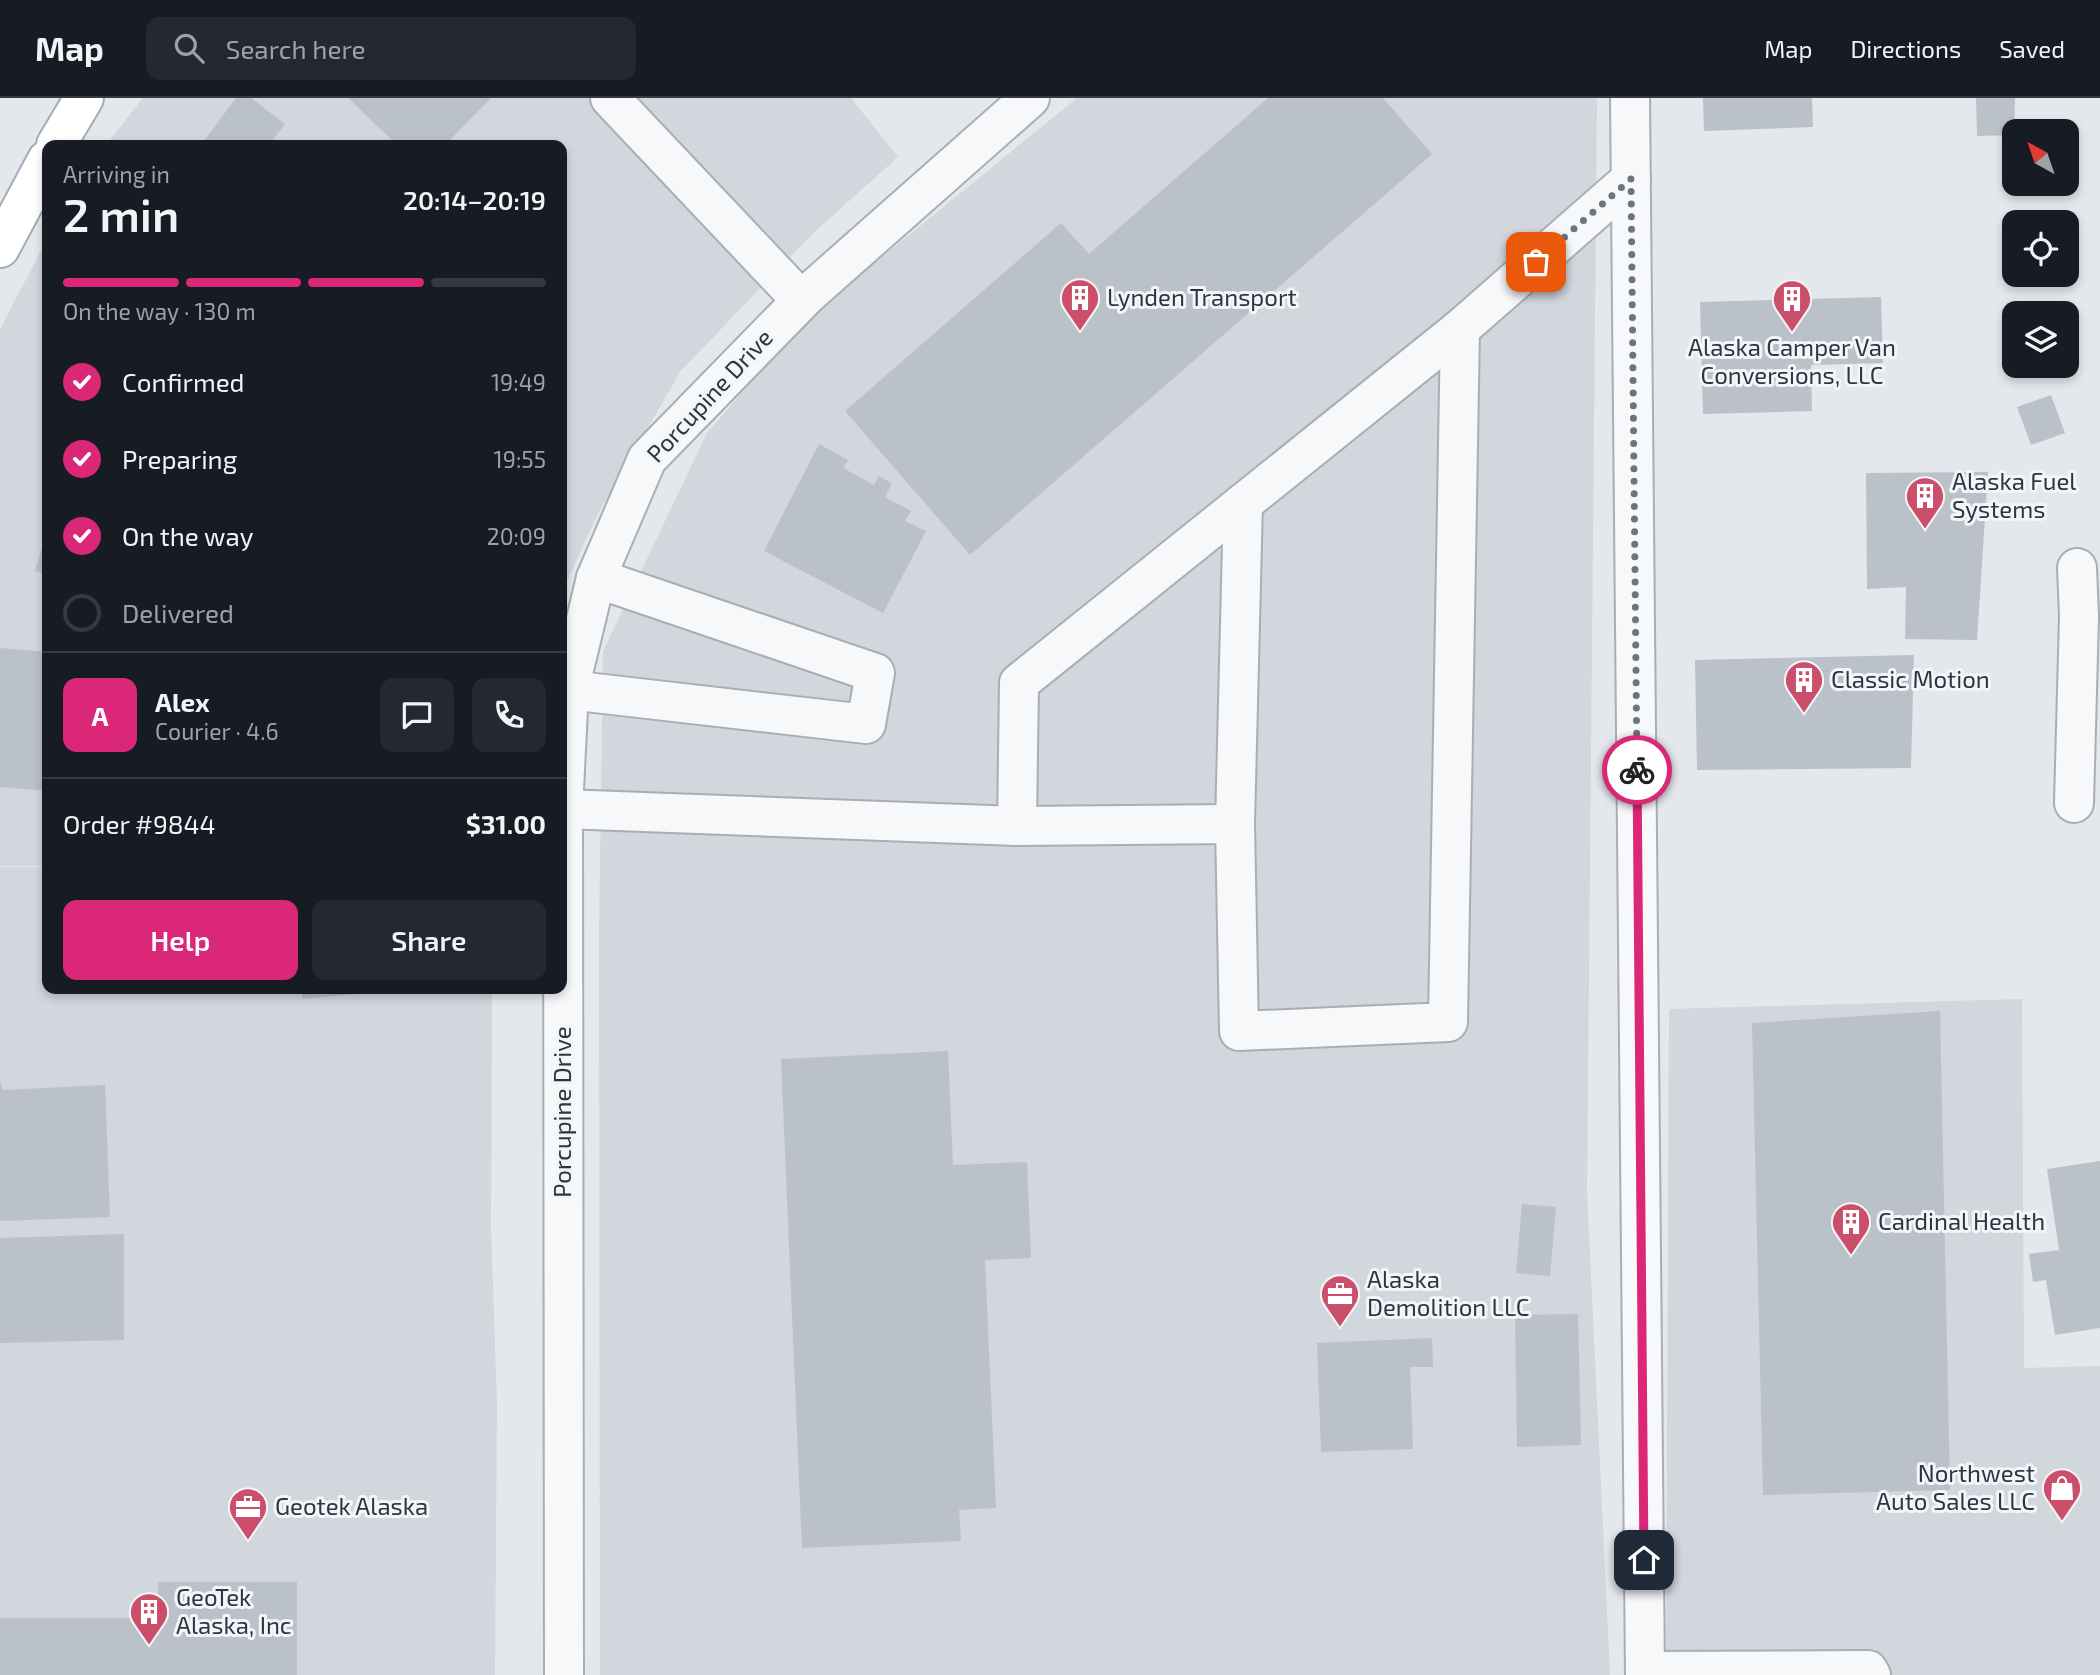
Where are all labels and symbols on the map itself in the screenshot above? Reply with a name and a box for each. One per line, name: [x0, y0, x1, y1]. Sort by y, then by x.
north arrow: [2002, 119, 2079, 196]
pin: [1506, 232, 1566, 292]
building icon: Lynden Transport: [1059, 277, 1101, 332]
building icon: Alaska Camper Van Conversions, LLC: [1771, 278, 1813, 333]
place label: Lynden Transport: [1107, 282, 1297, 311]
street label: Porcupine Drive: [640, 322, 778, 468]
place label: Alaska Camper Van Conversions, LLC: [1688, 332, 1896, 389]
place label: Alaska Fuel Systems: [1952, 466, 2076, 523]
building icon: Alaska Fuel Systems: [1904, 475, 1946, 530]
building icon: Classic Motion: [1783, 659, 1825, 714]
place label: Classic Motion: [1831, 664, 1990, 693]
courier: [1602, 735, 1672, 805]
street label: Porcupine Drive: [547, 1026, 576, 1198]
building icon: Cardinal Health: [1830, 1201, 1872, 1256]
place label: Cardinal Health: [1878, 1206, 2045, 1235]
place label: Alaska Demolition LLC: [1367, 1264, 1530, 1321]
office icon: Alaska Demolition LLC: [1319, 1273, 1361, 1328]
place label: Northwest Auto Sales LLC: [1876, 1458, 2035, 1515]
shop icon: Northwest Auto Sales LLC: [2041, 1467, 2083, 1522]
office icon: Geotek Alaska: [227, 1486, 269, 1541]
place label: Geotek Alaska: [275, 1491, 428, 1520]
pin: [1614, 1530, 1674, 1590]
place label: GeoTek Alaska, Inc: [176, 1582, 292, 1639]
building icon: GeoTek Alaska, Inc: [128, 1591, 170, 1646]

